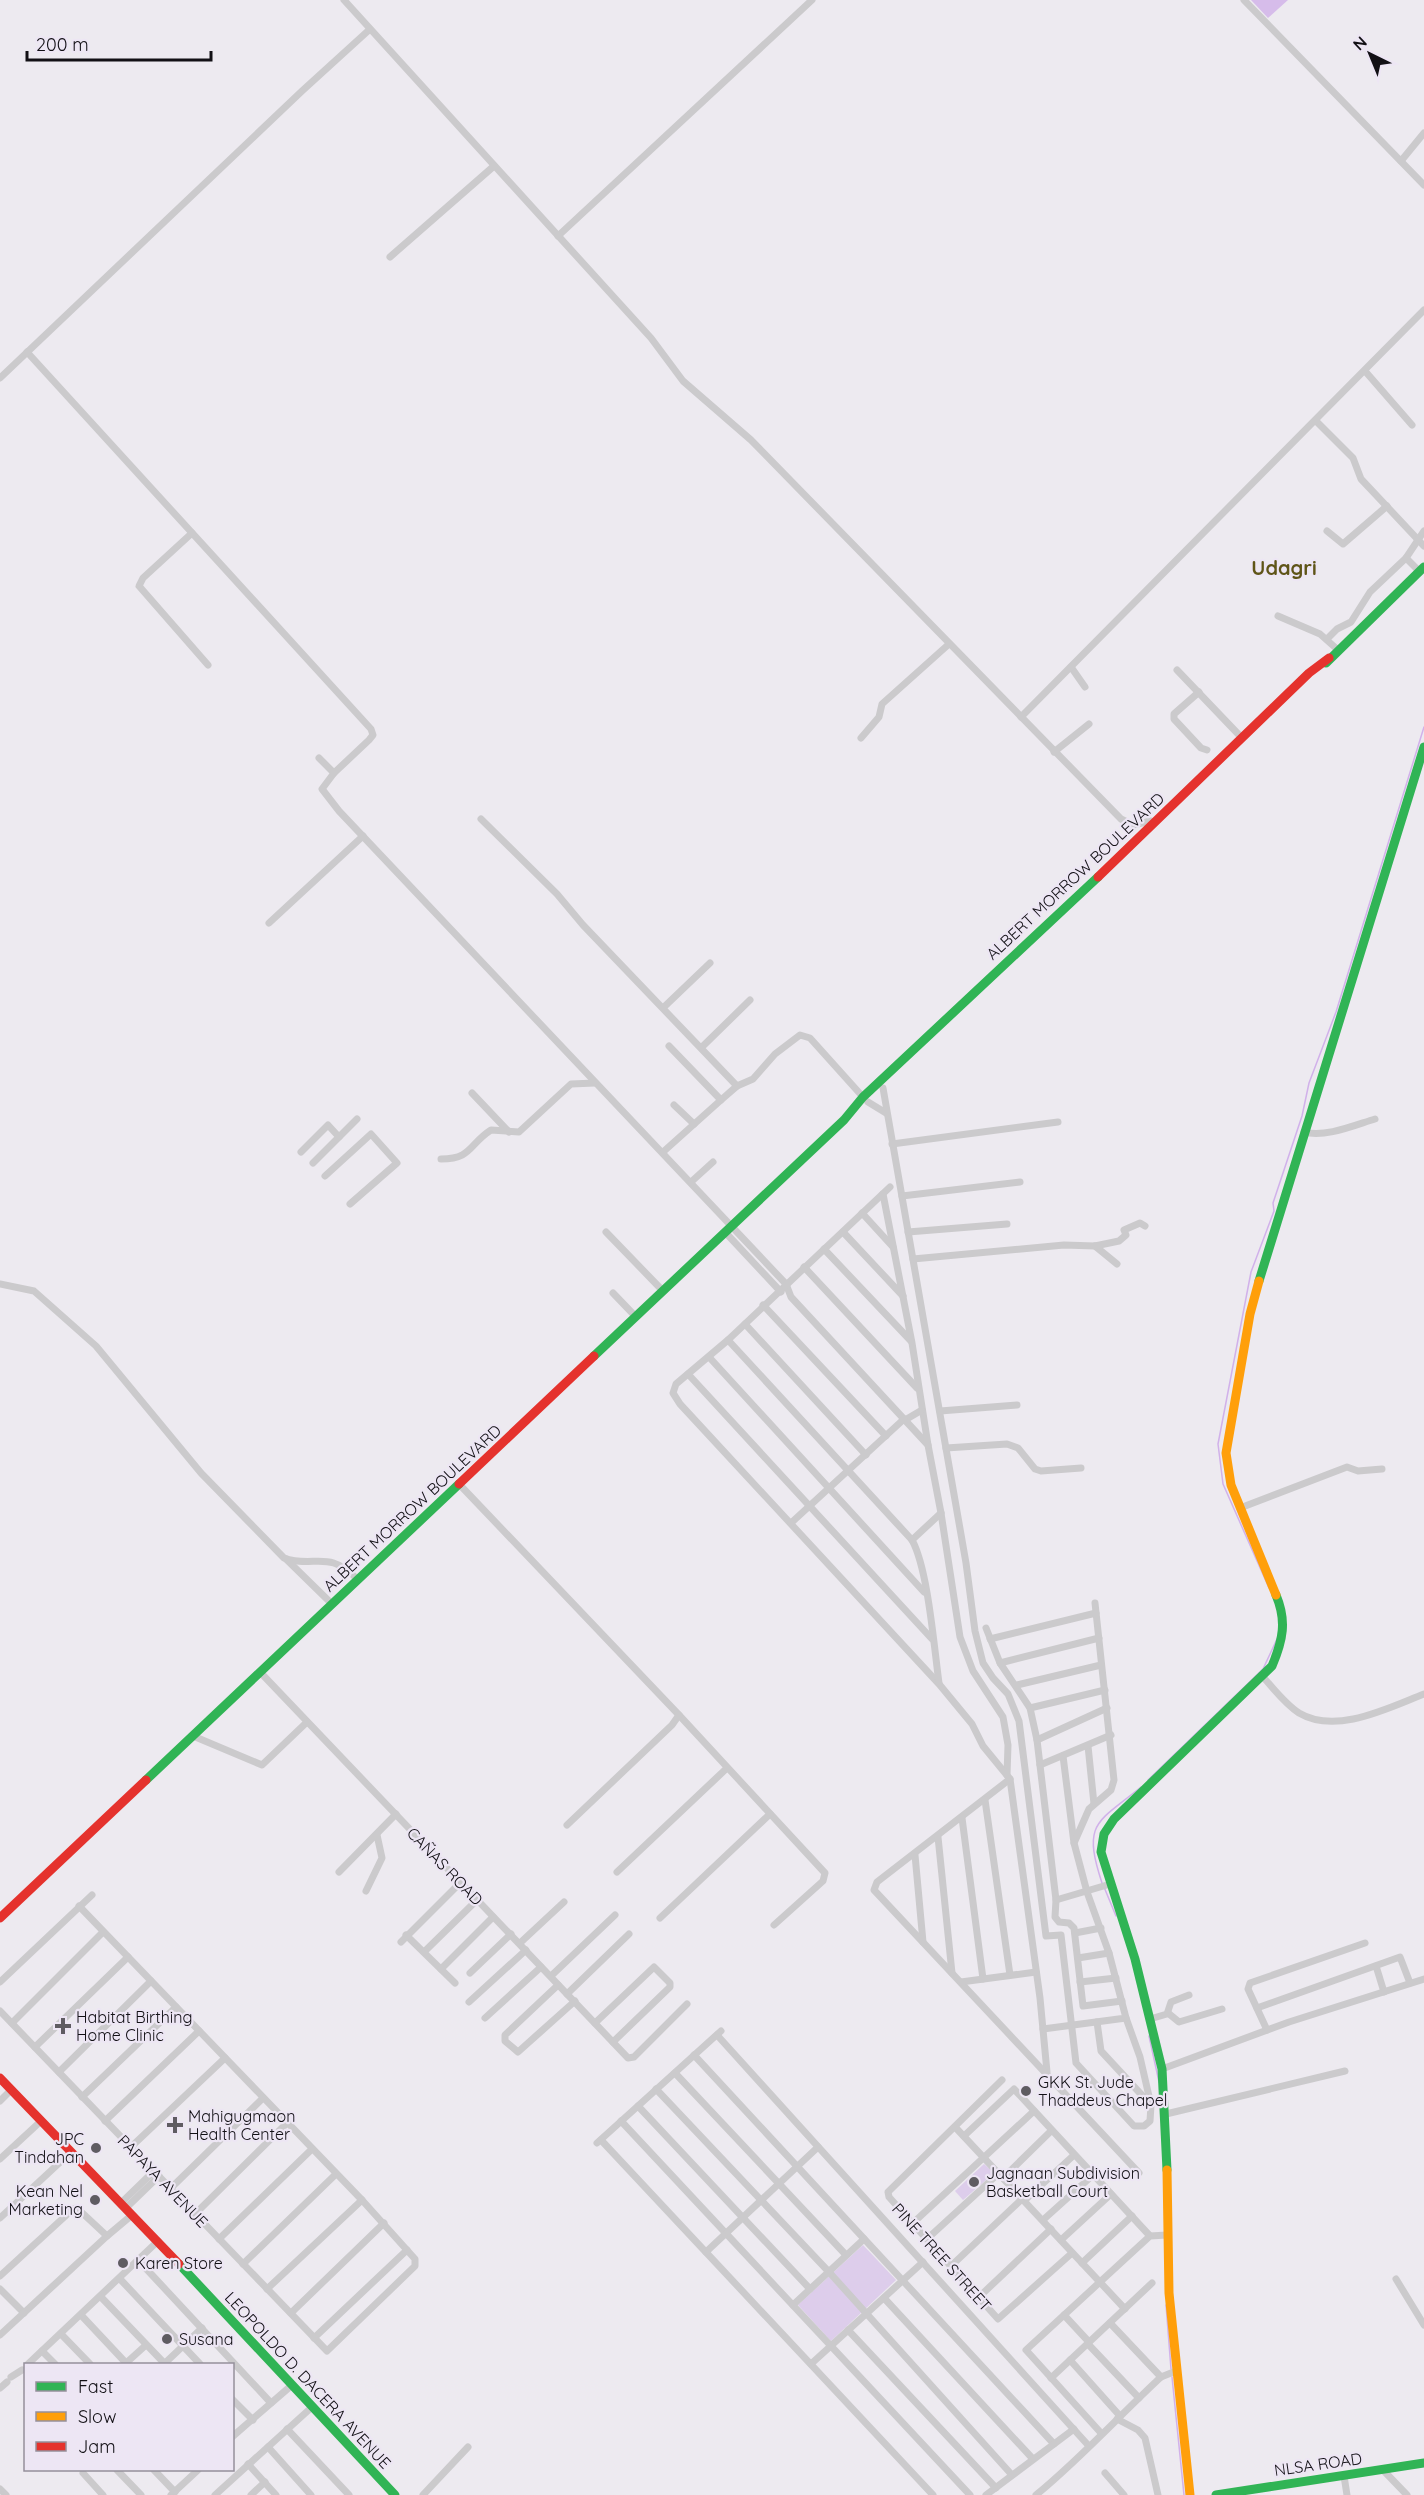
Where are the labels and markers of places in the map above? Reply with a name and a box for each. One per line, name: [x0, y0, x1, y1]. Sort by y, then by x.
place label: Habitat Birthing Home Clinic: [76, 2007, 192, 2045]
marker: Habitat Birthing Home Clinic: [54, 2017, 72, 2035]
place label: GKK St. Jude Thaddeus Chapel: [1038, 2072, 1168, 2110]
marker: GKK St. Jude Thaddeus Chapel: [1019, 2084, 1033, 2098]
place label: Mahigugmaon Health Center: [188, 2106, 295, 2144]
marker: Mahigugmaon Health Center: [166, 2116, 184, 2134]
place label: JPC Tindahan: [14, 2129, 84, 2167]
marker: JPC Tindahan: [89, 2141, 103, 2155]
place label: Jagnaan Subdivision Basketball Court: [986, 2163, 1140, 2201]
marker: Jagnaan Subdivision Basketball Court: [967, 2175, 981, 2189]
place label: Kean Nel Marketing: [9, 2181, 83, 2219]
marker: Kean Nel Marketing: [88, 2193, 102, 2207]
place label: Karen Store: [135, 2253, 223, 2273]
marker: Karen Store: [116, 2256, 130, 2270]
place label: Susana: [179, 2329, 233, 2349]
marker: Susana: [160, 2332, 174, 2346]

